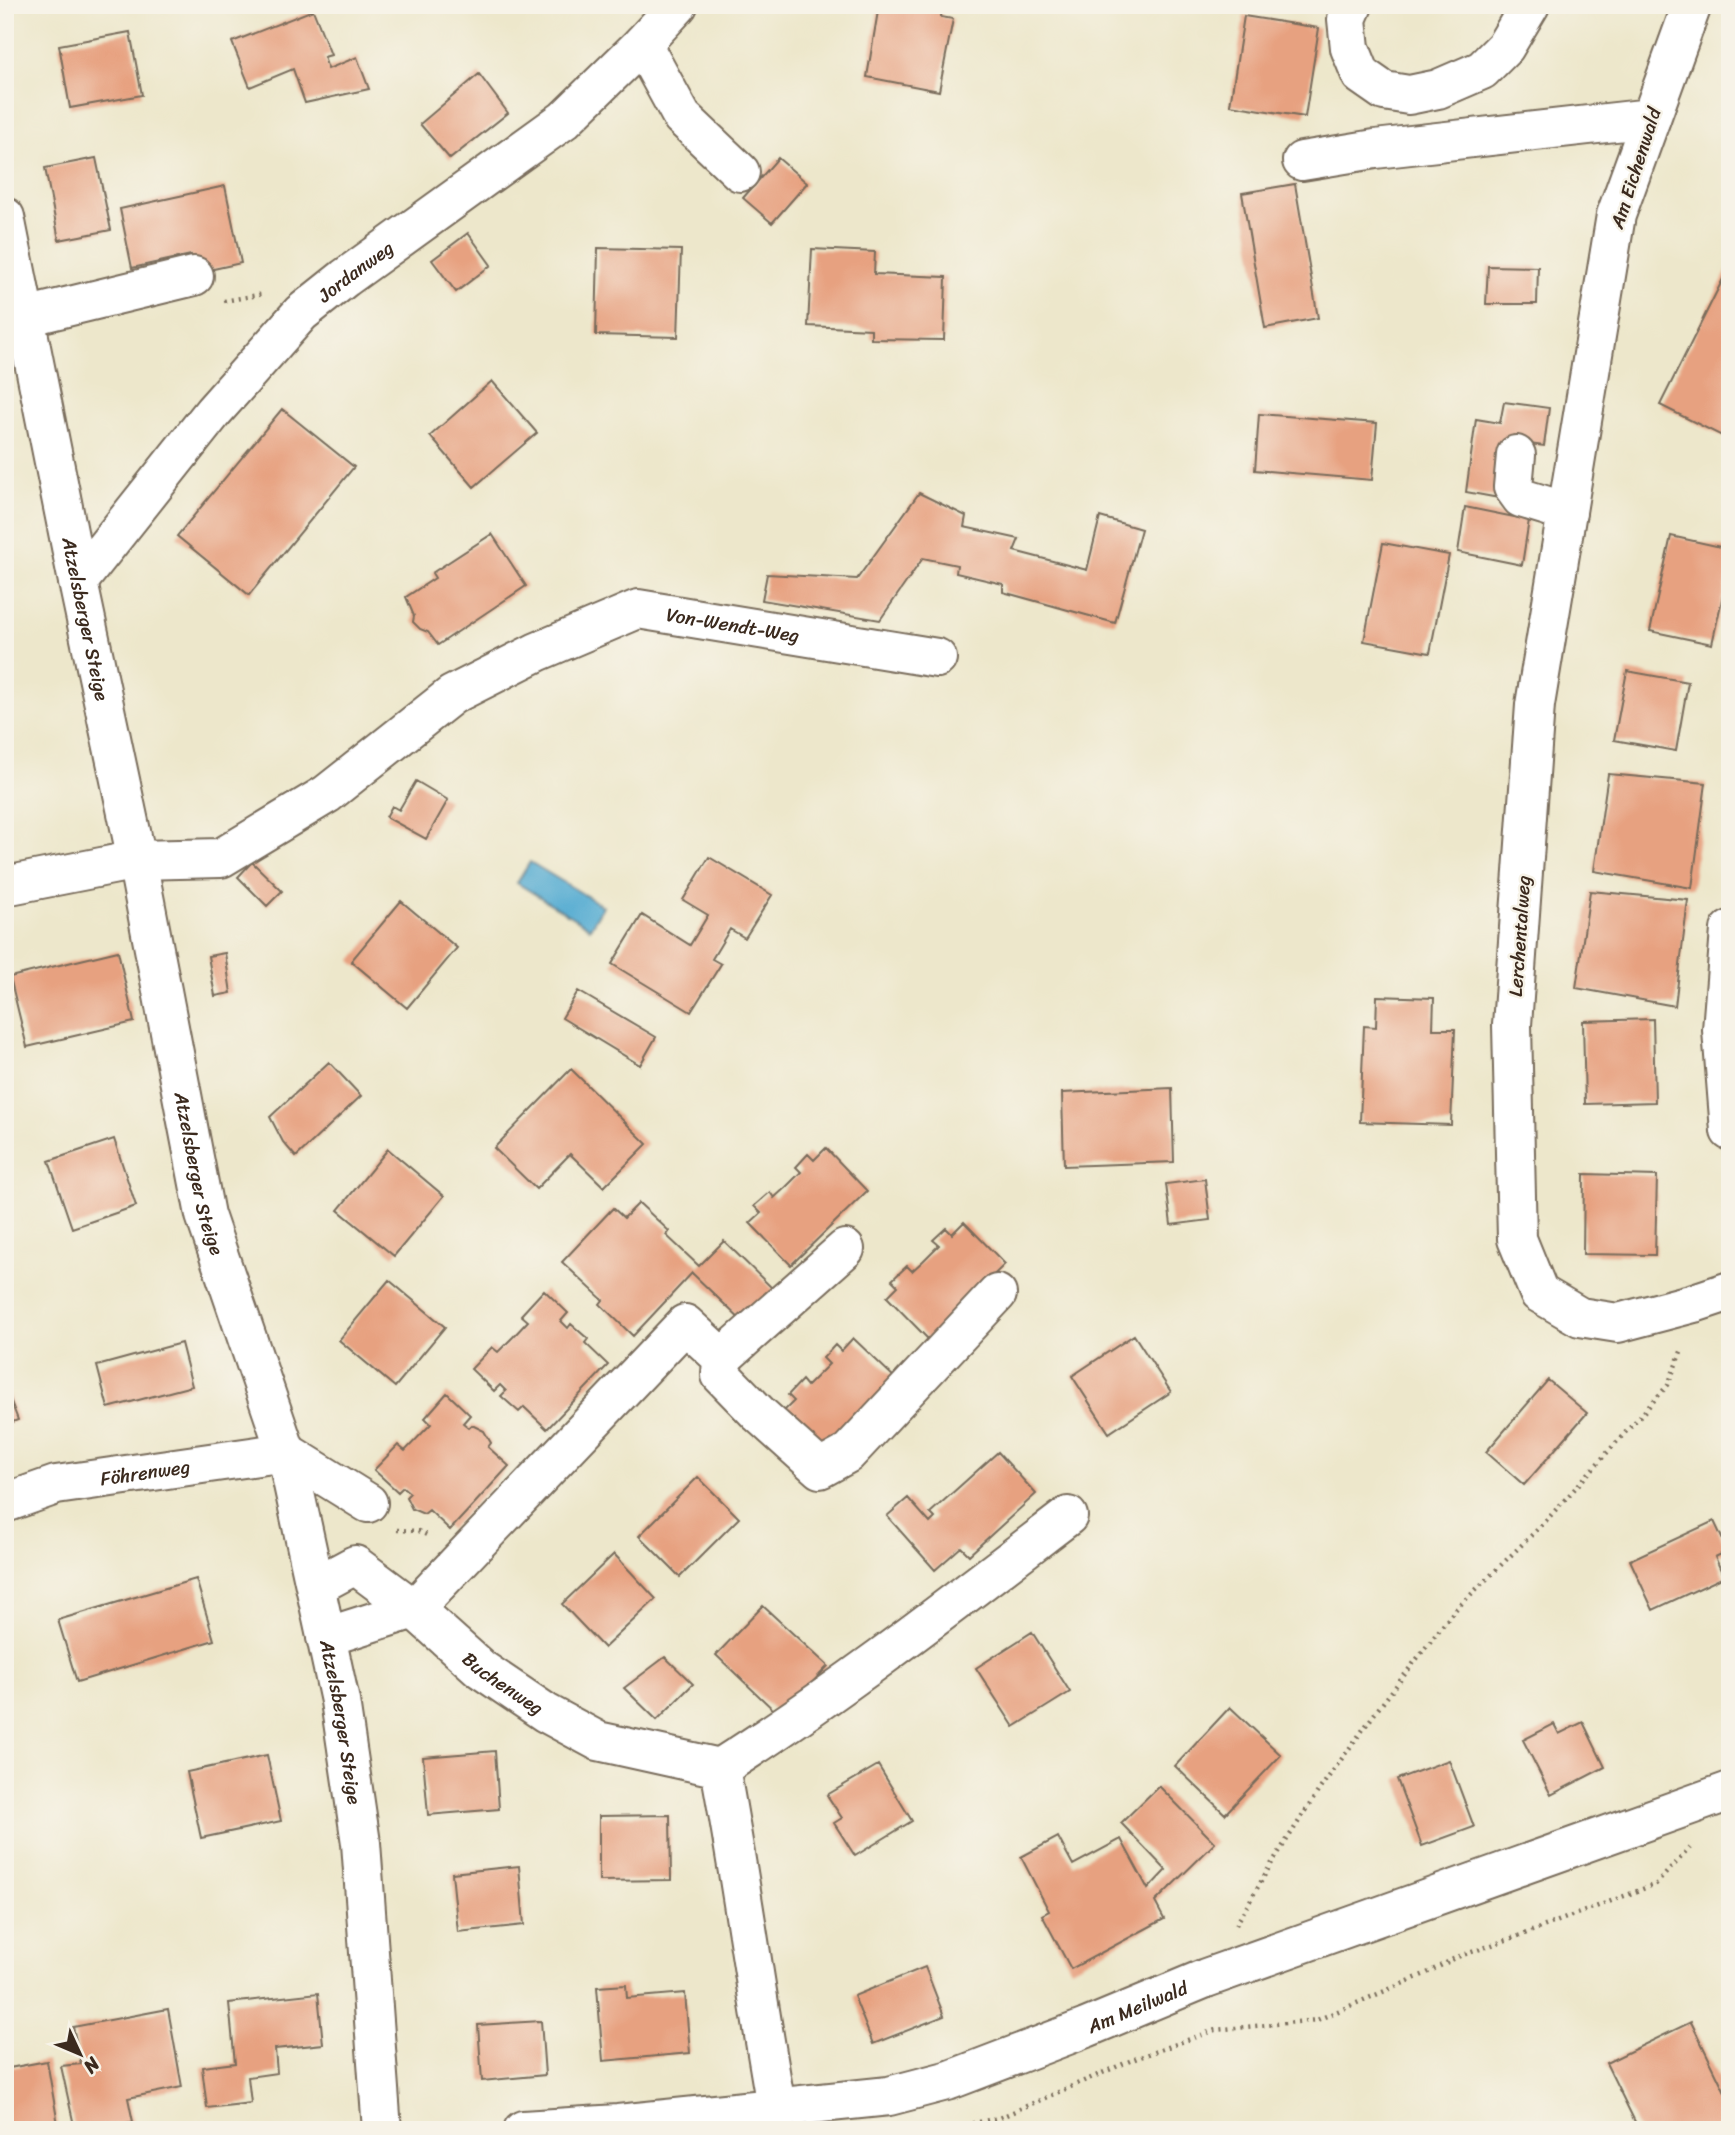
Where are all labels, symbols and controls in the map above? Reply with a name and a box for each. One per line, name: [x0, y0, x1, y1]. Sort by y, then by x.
street label: Am Eichenwald: [1600, 102, 1671, 234]
street label: Jordanweg: [309, 232, 401, 312]
street label: Atzelsberger Steige: [52, 533, 119, 704]
street label: Von-Wendt-Weg: [664, 598, 802, 652]
street label: Lerchentalweg: [1499, 874, 1540, 998]
street label: Atzelsberger Steige: [165, 1088, 234, 1260]
street label: Föhrenweg: [98, 1450, 193, 1495]
street label: Atzelsberger Steige: [310, 1636, 371, 1806]
street label: Buchenweg: [454, 1643, 551, 1724]
street label: Am Meilwald: [1081, 1971, 1194, 2043]
north arrow: [46, 2020, 116, 2090]
text: N: [75, 2049, 109, 2082]

